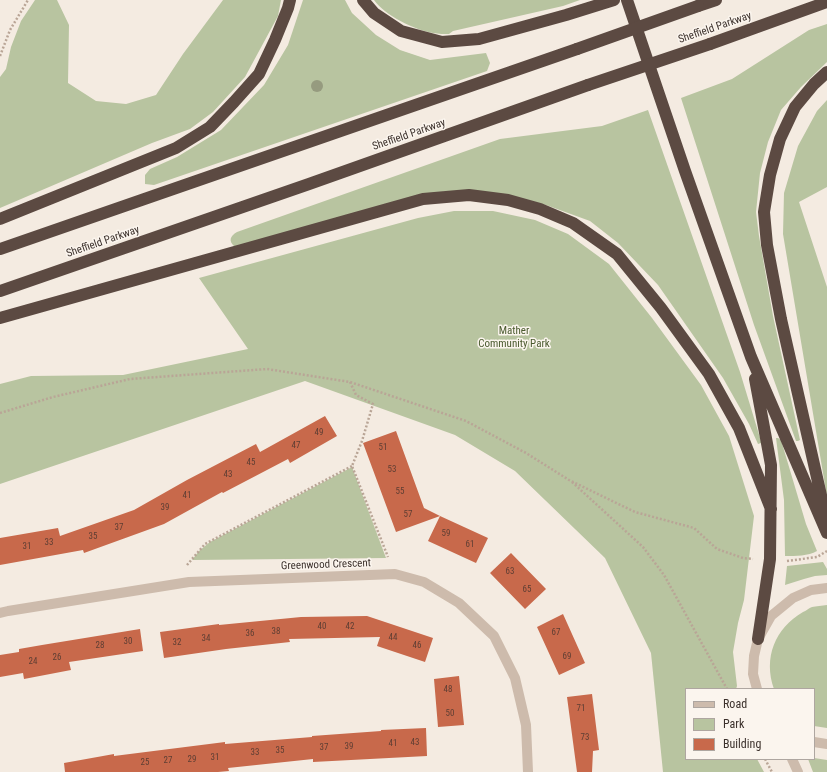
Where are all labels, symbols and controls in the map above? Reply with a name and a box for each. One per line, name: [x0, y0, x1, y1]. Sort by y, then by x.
street label: Sheffield Parkway: [677, 9, 753, 47]
street label: Sheffield Parkway: [371, 116, 447, 154]
street label: Sheffield Parkway: [65, 223, 141, 261]
park label: Mather Community Park: [478, 324, 550, 350]
house number: 49: [315, 428, 323, 438]
house number: 47: [292, 441, 300, 451]
house number: 51: [379, 443, 387, 453]
house number: 45: [247, 458, 255, 468]
house number: 53: [388, 465, 396, 475]
house number: 43: [224, 470, 232, 480]
house number: 55: [396, 487, 404, 497]
house number: 41: [183, 491, 191, 501]
house number: 39: [161, 503, 169, 513]
house number: 57: [404, 510, 412, 520]
house number: 37: [115, 523, 123, 533]
house number: 59: [442, 529, 450, 539]
house number: 35: [89, 532, 97, 542]
house number: 33: [45, 538, 53, 548]
house number: 61: [466, 540, 474, 550]
house number: 31: [23, 542, 31, 552]
street label: Greenwood Crescent: [281, 557, 371, 573]
house number: 63: [506, 567, 514, 577]
house number: 65: [523, 585, 531, 595]
house number: 40: [318, 622, 326, 632]
house number: 42: [346, 622, 354, 632]
house number: 38: [272, 627, 280, 637]
house number: 67: [552, 628, 560, 638]
house number: 36: [246, 629, 254, 639]
house number: 44: [389, 633, 397, 643]
house number: 34: [202, 634, 210, 644]
house number: 30: [124, 637, 132, 647]
house number: 32: [173, 638, 181, 648]
house number: 28: [96, 641, 104, 651]
house number: 46: [413, 641, 421, 651]
house number: 69: [563, 652, 571, 662]
house number: 26: [53, 653, 61, 663]
house number: 24: [29, 657, 37, 667]
house number: 48: [444, 685, 452, 695]
legend: [685, 688, 815, 760]
text: Road: [723, 697, 747, 711]
house number: 71: [577, 704, 585, 714]
house number: 50: [446, 709, 454, 719]
text: Park: [723, 717, 744, 731]
house number: 73: [581, 733, 589, 743]
text: Building: [723, 737, 761, 751]
house number: 43: [411, 738, 419, 748]
house number: 41: [389, 739, 397, 749]
house number: 39: [345, 742, 353, 752]
house number: 37: [320, 743, 328, 753]
house number: 35: [276, 746, 284, 756]
house number: 33: [251, 748, 259, 758]
house number: 31: [211, 753, 219, 763]
house number: 29: [188, 755, 196, 765]
house number: 27: [164, 756, 172, 766]
house number: 25: [141, 758, 149, 768]

